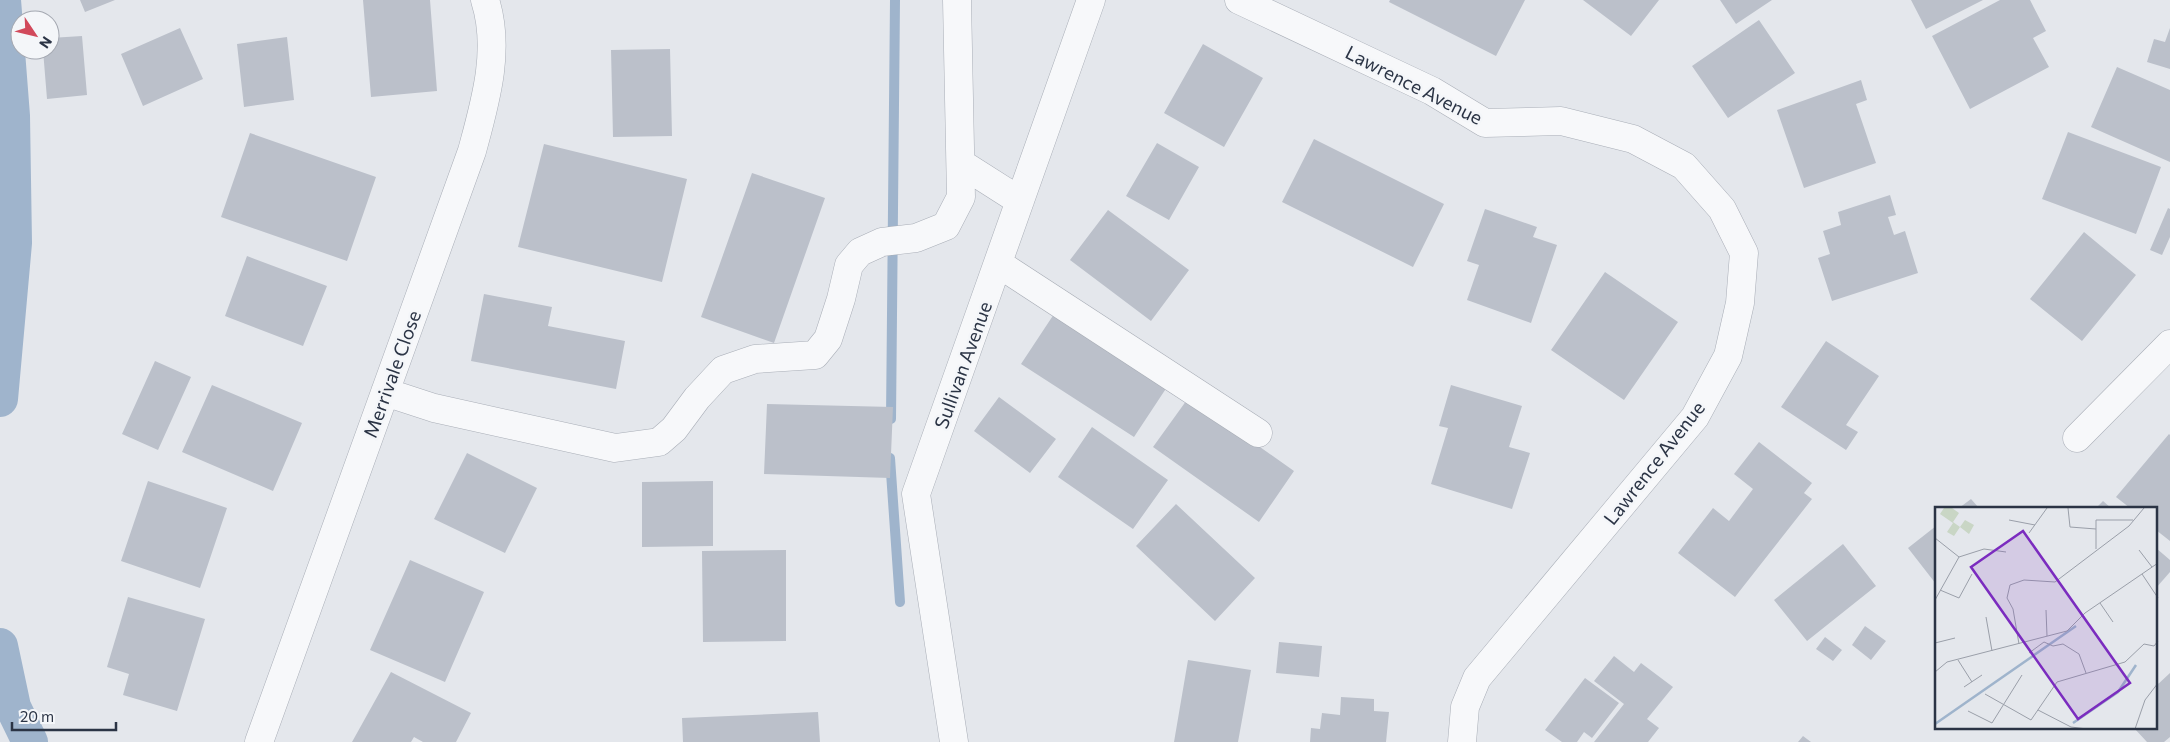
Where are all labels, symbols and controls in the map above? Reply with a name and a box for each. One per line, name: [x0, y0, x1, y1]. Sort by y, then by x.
north arrow: [10, 10, 60, 60]
text: N: [36, 34, 56, 52]
street label: Lawrence Avenue: [1342, 40, 1486, 129]
street label: Sullivan Avenue: [929, 298, 996, 432]
street label: Merrivale Close: [358, 307, 425, 441]
street label: Lawrence Avenue: [1598, 396, 1709, 529]
inset map: [1935, 507, 2158, 730]
scale bar: [12, 700, 116, 732]
text: 20 m: [20, 707, 54, 725]

